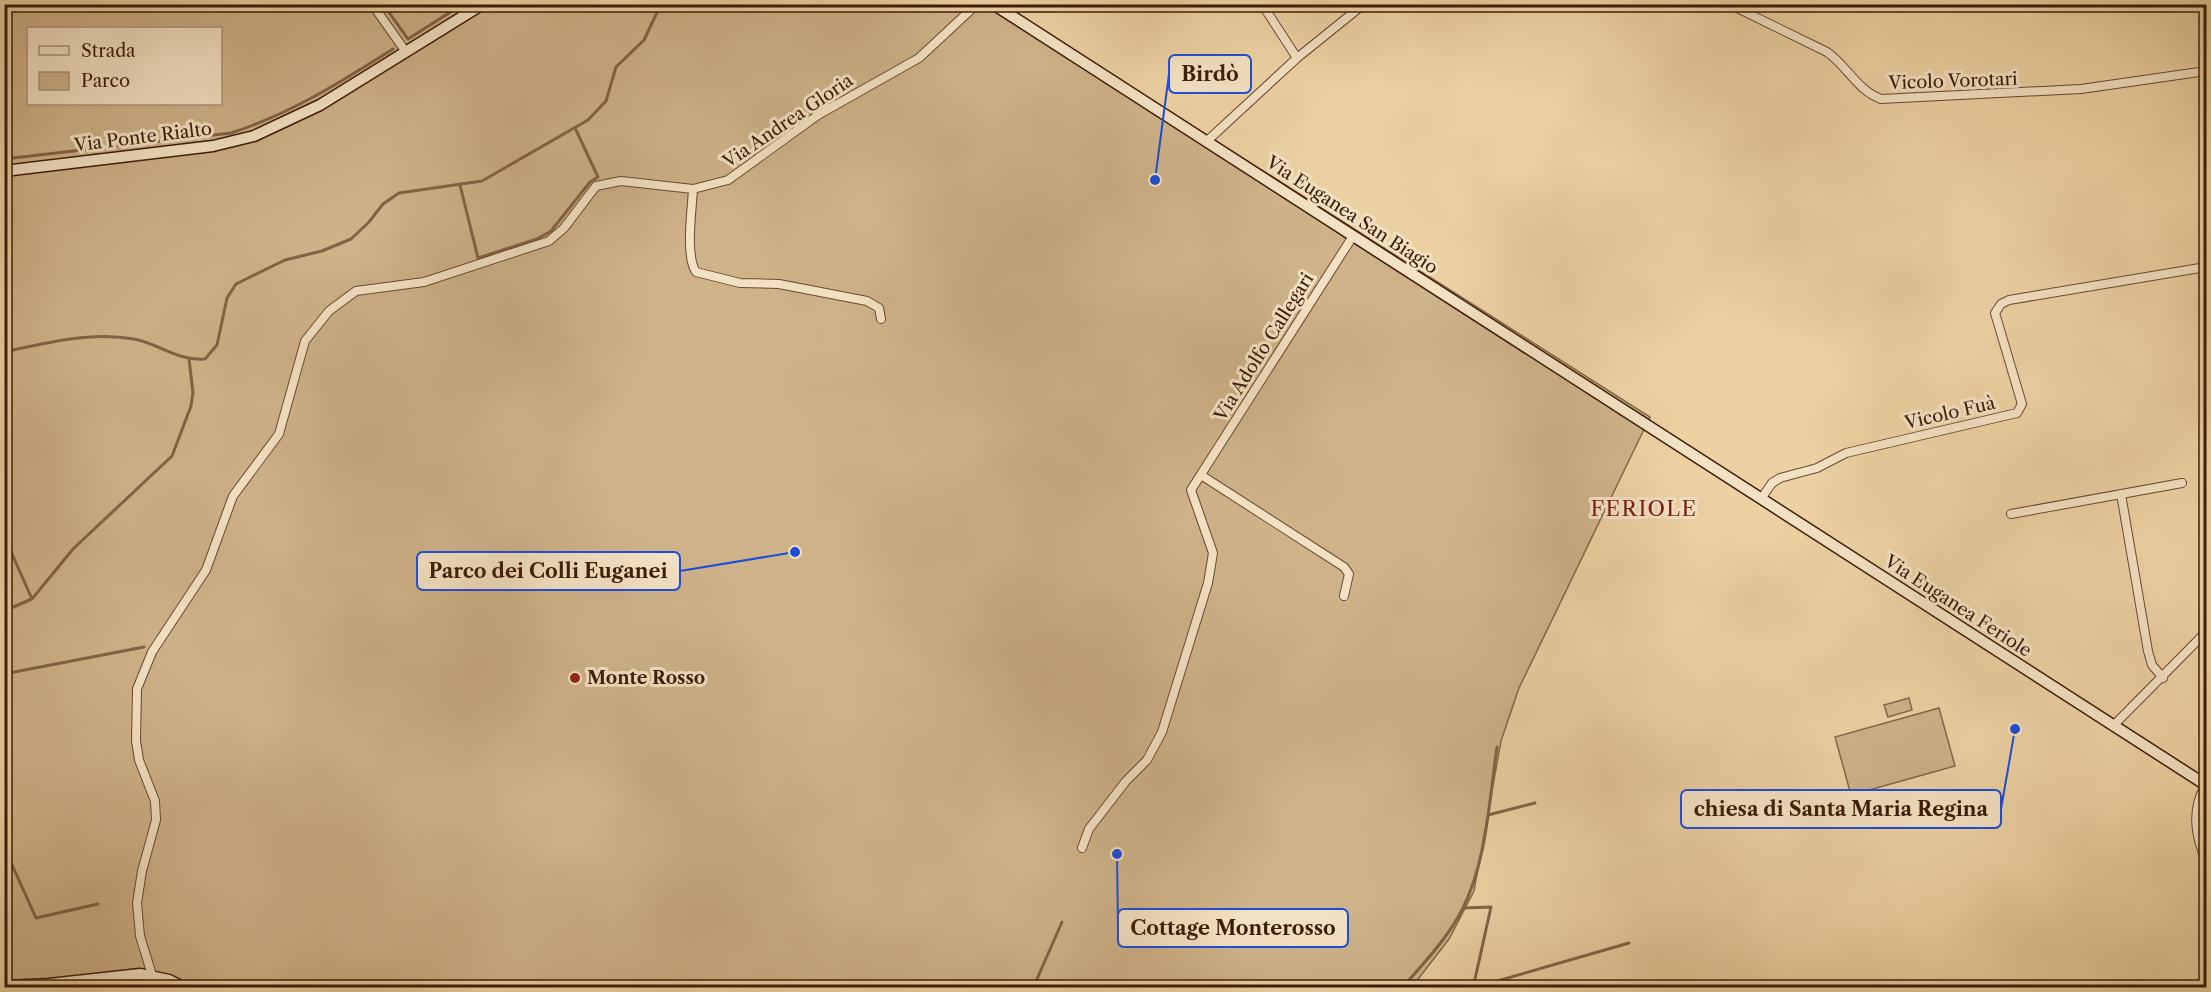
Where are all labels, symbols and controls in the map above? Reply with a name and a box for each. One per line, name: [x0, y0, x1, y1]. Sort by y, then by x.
legend: [27, 27, 222, 105]
text: Strada: [81, 40, 136, 62]
callout: Birdò: [1169, 55, 1251, 93]
text: Birdò: [1181, 62, 1239, 86]
street label: Vicolo Vorotari: [1887, 68, 2018, 94]
street label: Via Andrea Gloria: [718, 69, 858, 173]
text: Parco: [81, 70, 130, 92]
street label: Via Ponte Rialto: [72, 118, 213, 156]
street label: Via Euganea San Biagio: [1261, 151, 1442, 279]
street label: Via Adolfo Callegari: [1209, 268, 1319, 426]
street label: Vicolo Fuà: [1902, 392, 1998, 434]
district label: FERIOLE: [1590, 496, 1698, 521]
street label: Via Euganea Feriole: [1879, 550, 2036, 662]
callout: Parco dei Colli Euganei: [417, 552, 680, 590]
text: Parco dei Colli Euganei: [428, 559, 668, 583]
place label: Monte Rosso: [587, 667, 705, 689]
marker: Monte Rosso: [568, 671, 582, 685]
callout: chiesa di Santa Maria Regina: [1681, 790, 2001, 828]
text: chiesa di Santa Maria Regina: [1694, 797, 1989, 821]
callout: Cottage Monterosso: [1118, 909, 1348, 947]
text: Cottage Monterosso: [1130, 916, 1336, 940]

